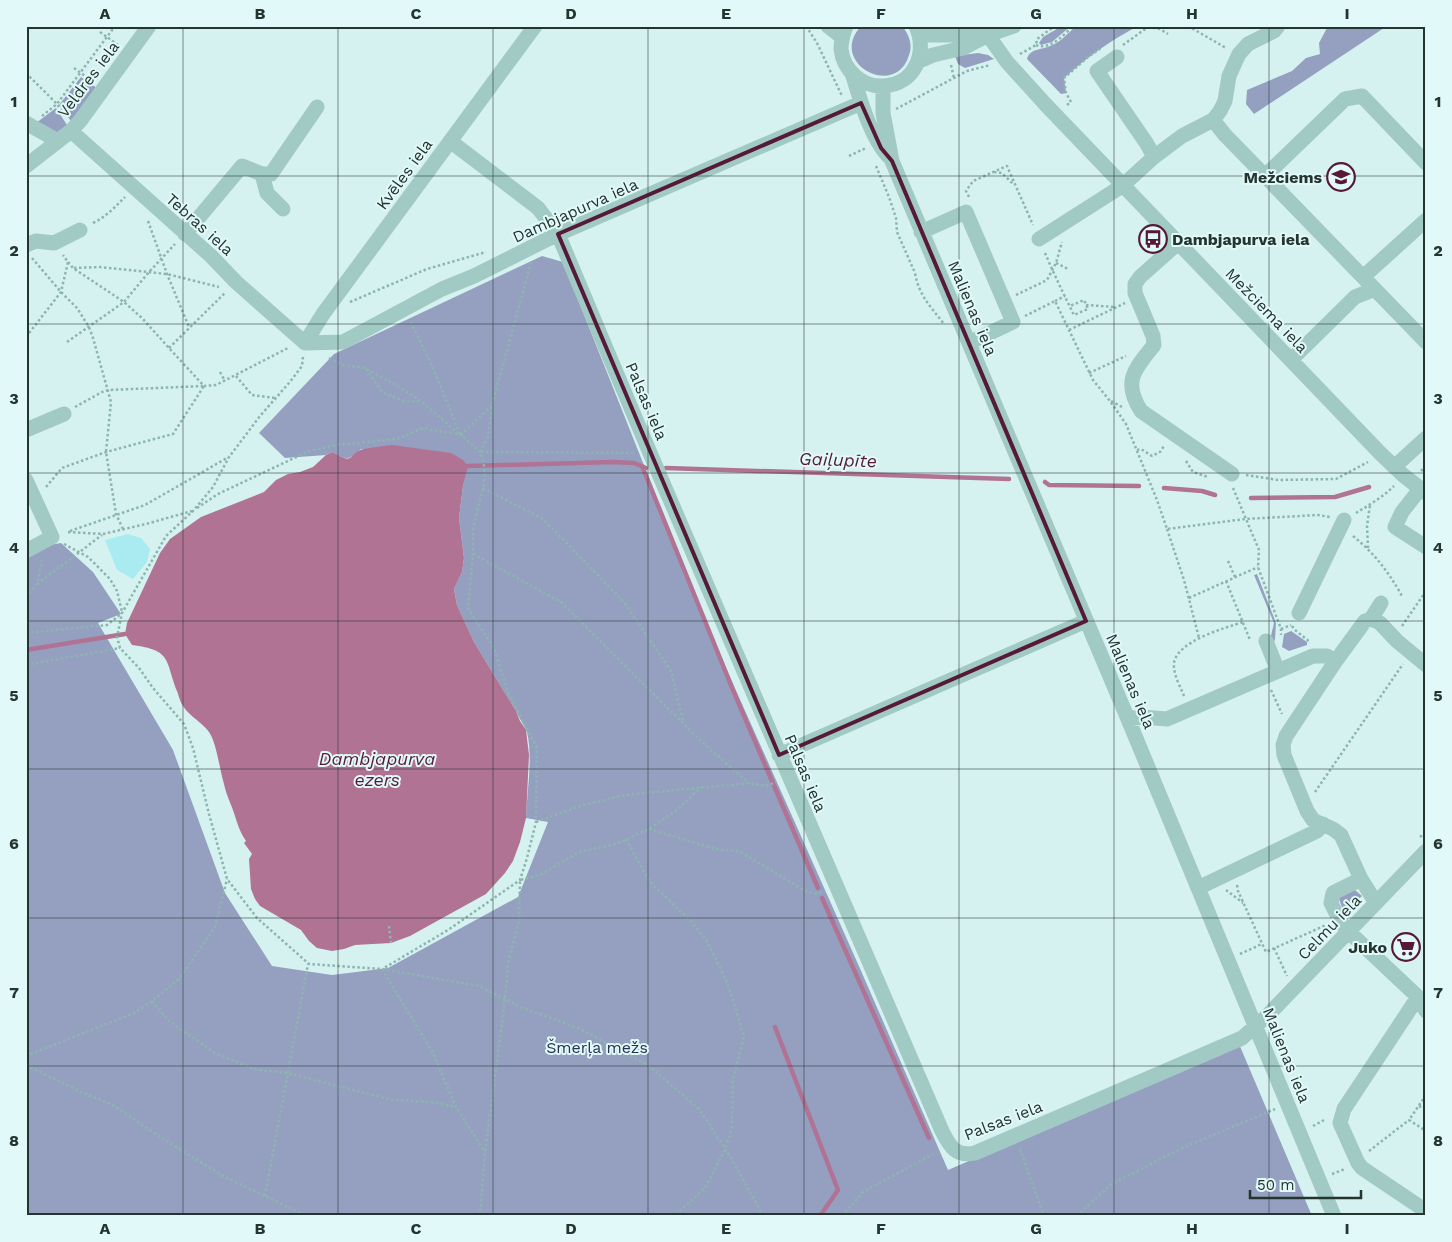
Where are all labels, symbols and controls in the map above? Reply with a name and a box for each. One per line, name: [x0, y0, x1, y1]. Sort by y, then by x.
text: A: [100, 4, 111, 23]
text: B: [255, 4, 266, 23]
text: C: [411, 4, 422, 23]
text: D: [565, 4, 577, 23]
text: E: [721, 4, 731, 23]
text: F: [876, 4, 886, 23]
text: G: [1030, 4, 1042, 23]
text: H: [1186, 4, 1198, 23]
text: I: [1344, 4, 1350, 23]
street label: Veldres iela: [54, 37, 123, 121]
text: 1: [11, 92, 17, 111]
text: 1: [1435, 92, 1441, 111]
street label: Kvēles iela: [372, 135, 436, 213]
school or university icon: Mežciems: [1326, 162, 1356, 192]
place label: Mežciems: [1243, 168, 1322, 187]
street label: Dambjapurva iela: [510, 174, 641, 247]
street label: Tebras iela: [162, 189, 237, 259]
bus stop icon: Dambjapurva iela: [1138, 224, 1168, 254]
place label: Dambjapurva iela: [1172, 230, 1310, 249]
text: 2: [9, 241, 19, 260]
text: 2: [1433, 241, 1443, 260]
street label: Malienas iela: [944, 258, 1001, 359]
street label: Mežciema iela: [1221, 264, 1312, 357]
street label: Palsas iela: [622, 359, 671, 443]
text: 3: [9, 389, 19, 408]
text: 3: [1433, 389, 1443, 408]
water label: Gaiļupīte: [799, 448, 877, 471]
text: 4: [9, 538, 19, 557]
text: 4: [1433, 538, 1443, 557]
street label: Malienas iela: [1102, 631, 1159, 732]
text: 5: [9, 686, 19, 705]
text: 5: [1433, 686, 1443, 705]
street label: Palsas iela: [781, 731, 830, 815]
water label: Dambjapurva ezers: [319, 748, 435, 790]
text: 6: [9, 834, 19, 853]
text: 6: [1433, 834, 1443, 853]
street label: Celmu iela: [1294, 891, 1365, 964]
supermarket icon: Juko: [1391, 932, 1421, 962]
place label: Juko: [1348, 938, 1387, 957]
text: 7: [9, 983, 19, 1002]
text: 7: [1433, 983, 1443, 1002]
street label: Malienas iela: [1259, 1005, 1314, 1106]
park label: Šmerļa mežs: [546, 1038, 648, 1057]
street label: Palsas iela: [961, 1097, 1045, 1144]
text: 8: [9, 1131, 19, 1150]
text: 8: [1433, 1131, 1443, 1150]
scale bar: [1250, 1167, 1361, 1199]
text: 50 m: [1257, 1176, 1294, 1194]
text: A: [100, 1219, 111, 1238]
text: B: [255, 1219, 266, 1238]
text: C: [411, 1219, 422, 1238]
text: D: [565, 1219, 577, 1238]
text: E: [721, 1219, 731, 1238]
text: F: [876, 1219, 886, 1238]
text: G: [1030, 1219, 1042, 1238]
text: H: [1186, 1219, 1198, 1238]
text: I: [1344, 1219, 1350, 1238]

